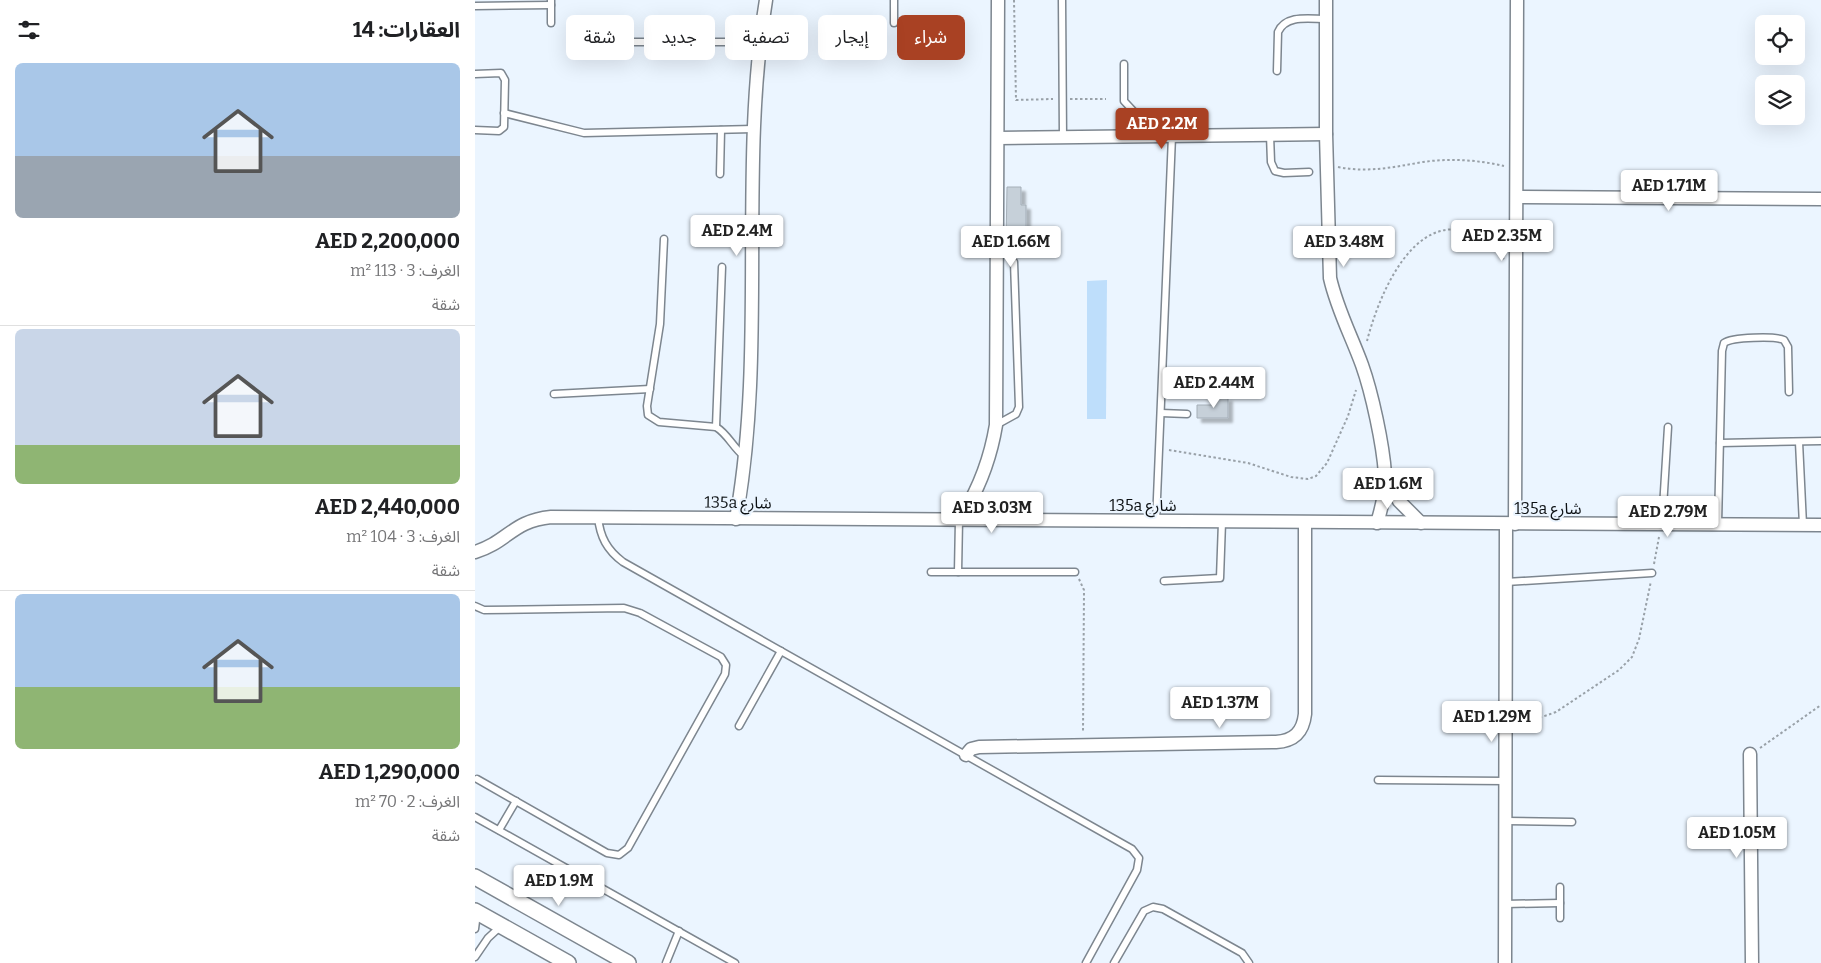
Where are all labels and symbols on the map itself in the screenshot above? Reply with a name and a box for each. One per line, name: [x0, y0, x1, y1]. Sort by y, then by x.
pin: AED 2.2M: [1110, 108, 1214, 150]
pin: AED 1.71M: [1612, 170, 1726, 212]
pin: AED 2.4M: [685, 214, 789, 257]
pin: AED 2.35M: [1445, 220, 1559, 262]
pin: AED 1.66M: [954, 226, 1068, 268]
pin: AED 3.48M: [1287, 226, 1401, 268]
pin: AED 2.44M: [1157, 366, 1271, 409]
pin: AED 1.6M: [1336, 468, 1440, 510]
street label: 135a شارع: [704, 492, 772, 516]
pin: AED 3.03M: [935, 492, 1049, 534]
street label: 135a شارع: [1109, 496, 1177, 518]
pin: AED 2.79M: [1611, 496, 1725, 538]
street label: 135a شارع: [1514, 499, 1582, 521]
pin: AED 1.37M: [1163, 686, 1277, 729]
pin: AED 1.29M: [1435, 700, 1549, 743]
pin: AED 1.05M: [1680, 816, 1794, 859]
pin: AED 1.9M: [507, 864, 611, 907]

